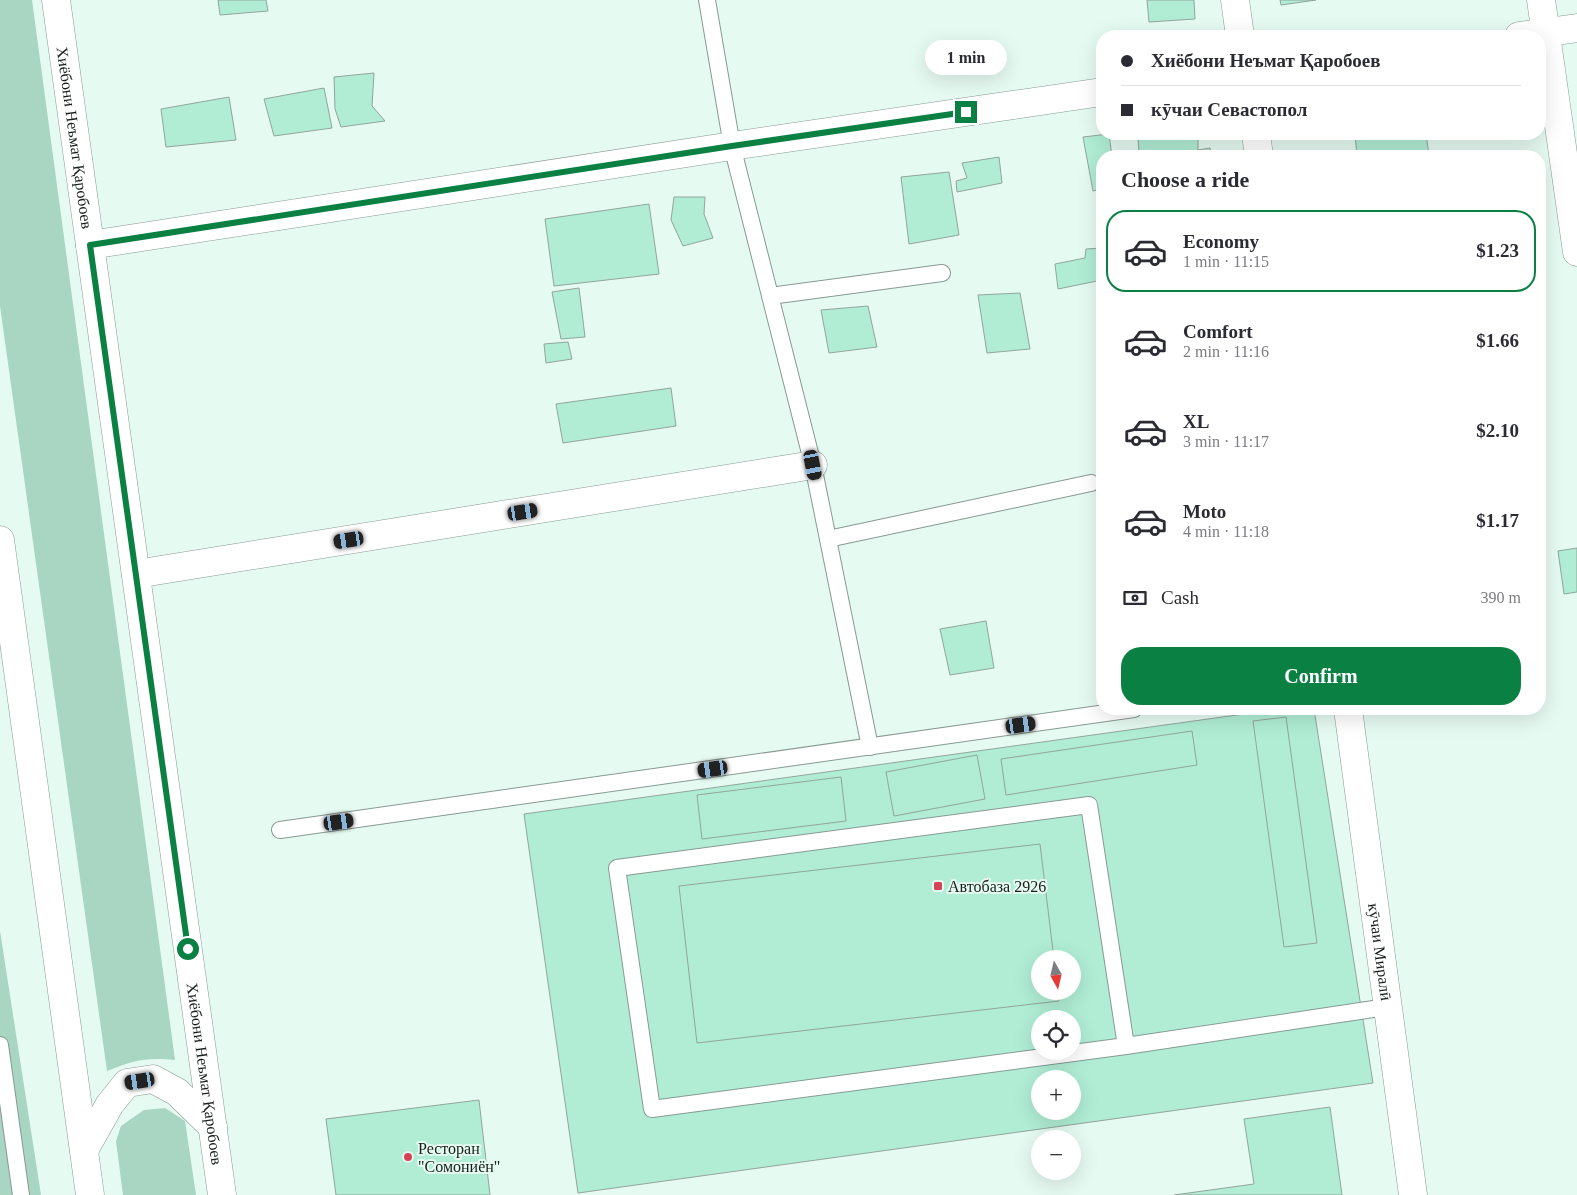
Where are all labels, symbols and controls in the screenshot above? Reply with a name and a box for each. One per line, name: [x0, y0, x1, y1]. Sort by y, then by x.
callout: 1 min: [925, 39, 1007, 74]
street label: Хиёбони Неъмат Қаробоев: [54, 45, 96, 230]
text: 1 min: [947, 49, 985, 66]
text: Хиёбони Неъмат Қаробоев: [1151, 50, 1380, 71]
text: кӯчаи Севастопол: [1151, 99, 1307, 120]
route end: [955, 101, 977, 123]
text: Choose a ride: [1121, 167, 1249, 192]
icon: car: [1123, 229, 1168, 274]
text: Economy: [1183, 231, 1259, 252]
text: $1.23: [1476, 240, 1519, 261]
text: 1 min · 11:15: [1183, 253, 1269, 270]
icon: car: [1123, 319, 1168, 364]
text: Comfort: [1183, 321, 1253, 342]
text: $1.66: [1476, 330, 1519, 351]
text: 2 min · 11:16: [1183, 343, 1269, 360]
icon: car: [1123, 409, 1168, 454]
text: XL: [1183, 411, 1209, 432]
text: $2.10: [1476, 420, 1519, 441]
text: 3 min · 11:17: [1183, 433, 1269, 450]
car: [802, 449, 823, 481]
icon: car: [1123, 499, 1168, 544]
text: Moto: [1183, 501, 1226, 522]
car: [507, 502, 538, 522]
text: $1.17: [1476, 510, 1519, 531]
text: 4 min · 11:18: [1183, 523, 1269, 540]
car: [333, 530, 364, 550]
icon: cash: [1121, 584, 1149, 612]
text: Cash: [1161, 587, 1199, 608]
text: 390 m: [1481, 589, 1521, 606]
button: Confirm: [1121, 647, 1521, 705]
car: [1005, 715, 1036, 735]
car: [697, 759, 728, 779]
car: [323, 812, 354, 832]
place label: Автобаза 2926: [948, 878, 1046, 895]
marker: Автобаза 2926: [932, 880, 944, 892]
street label: кӯчаи Миралӣ: [1365, 902, 1395, 1002]
route start: [177, 938, 199, 960]
north arrow: [1031, 950, 1081, 1000]
map controls: [1031, 950, 1081, 1180]
street label: Хиёбони Неъмат Қаробоев: [184, 981, 226, 1166]
button: locate: [1031, 1010, 1081, 1060]
button: +: [1031, 1070, 1081, 1120]
car: [124, 1071, 155, 1091]
button: −: [1031, 1130, 1081, 1180]
place label: Ресторан "Сомониён": [418, 1140, 500, 1175]
marker: Ресторан "Сомониён": [402, 1151, 414, 1163]

